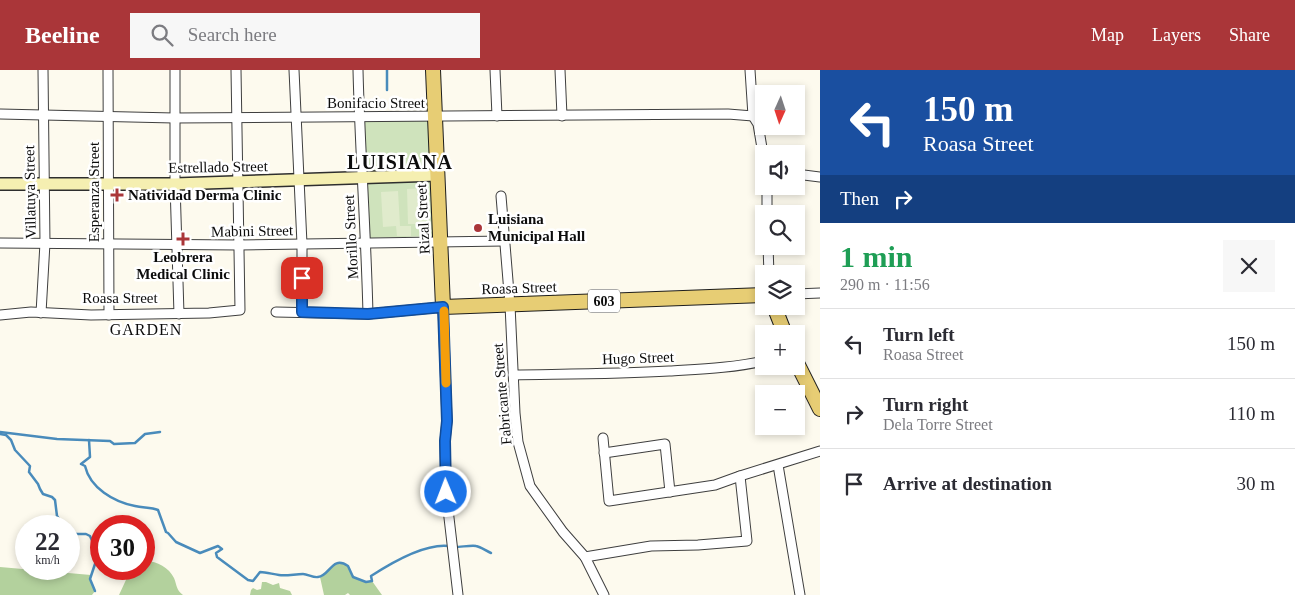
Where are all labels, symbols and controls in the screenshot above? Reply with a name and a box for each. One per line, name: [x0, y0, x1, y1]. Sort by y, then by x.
search box: [130, 13, 480, 58]
icon: search: [148, 21, 176, 49]
text: Beeline: [25, 22, 100, 48]
text: Search here: [188, 24, 277, 45]
text: Map: [1091, 25, 1124, 45]
text: Layers: [1152, 25, 1201, 45]
text: Share: [1229, 25, 1270, 45]
north arrow: [755, 85, 805, 135]
map controls: [755, 85, 805, 435]
icon: left: [840, 90, 905, 155]
text: 150 m: [923, 90, 1013, 129]
street label: Bonifacio Street: [327, 95, 426, 111]
text: Roasa Street: [923, 131, 1034, 156]
street label: Esperanza Street: [86, 141, 102, 242]
street label: Villatuya Street: [21, 144, 39, 239]
button: sound: [755, 145, 805, 195]
district label: LUISIANA: [347, 151, 453, 173]
street label: Estrellado Street: [168, 158, 269, 176]
street label: Rizal Street: [413, 183, 433, 255]
icon: right: [889, 185, 917, 213]
place label: Natividad Derma Clinic: [128, 187, 282, 203]
marker: Natividad Derma Clinic: [110, 188, 124, 202]
text: Then: [840, 188, 879, 209]
street label: Morillo Street: [341, 194, 361, 280]
button: search: [755, 205, 805, 255]
place label: Luisiana Municipal Hall: [488, 211, 585, 244]
street label: Mabini Street: [211, 222, 294, 240]
marker: Luisiana Municipal Hall: [472, 222, 484, 234]
marker: Leobrera Medical Clinic: [176, 232, 190, 246]
text: 1 min: [840, 240, 913, 273]
button: close: [1223, 240, 1275, 292]
place label: Leobrera Medical Clinic: [136, 249, 230, 282]
pin: [281, 257, 323, 299]
icon: arrive: [288, 264, 316, 292]
button: layers: [755, 265, 805, 315]
text: 290 m · 11:56: [840, 276, 930, 293]
street label: Roasa Street: [481, 279, 558, 297]
street label: Roasa Street: [82, 290, 159, 306]
road number: 603: [588, 290, 620, 312]
district label: GARDEN: [110, 321, 182, 338]
text: Turn left: [883, 324, 955, 345]
button: +: [755, 325, 805, 375]
icon: left: [840, 330, 868, 358]
text: 150 m: [1227, 333, 1275, 354]
street label: Fabricante Street: [490, 342, 514, 446]
text: Roasa Street: [883, 346, 963, 363]
street label: Hugo Street: [602, 349, 675, 367]
button: −: [755, 385, 805, 435]
text: Turn right: [883, 394, 968, 415]
icon: right: [840, 400, 868, 428]
text: 110 m: [1228, 403, 1275, 424]
text: Dela Torre Street: [883, 416, 993, 433]
position arrow: [419, 465, 471, 517]
icon: arrive: [840, 470, 868, 498]
text: Arrive at destination: [883, 473, 1052, 494]
text: 30 m: [1236, 473, 1275, 494]
speed limit sign: 30: [90, 515, 155, 580]
text: 22: [35, 528, 60, 555]
text: km/h: [35, 553, 60, 567]

